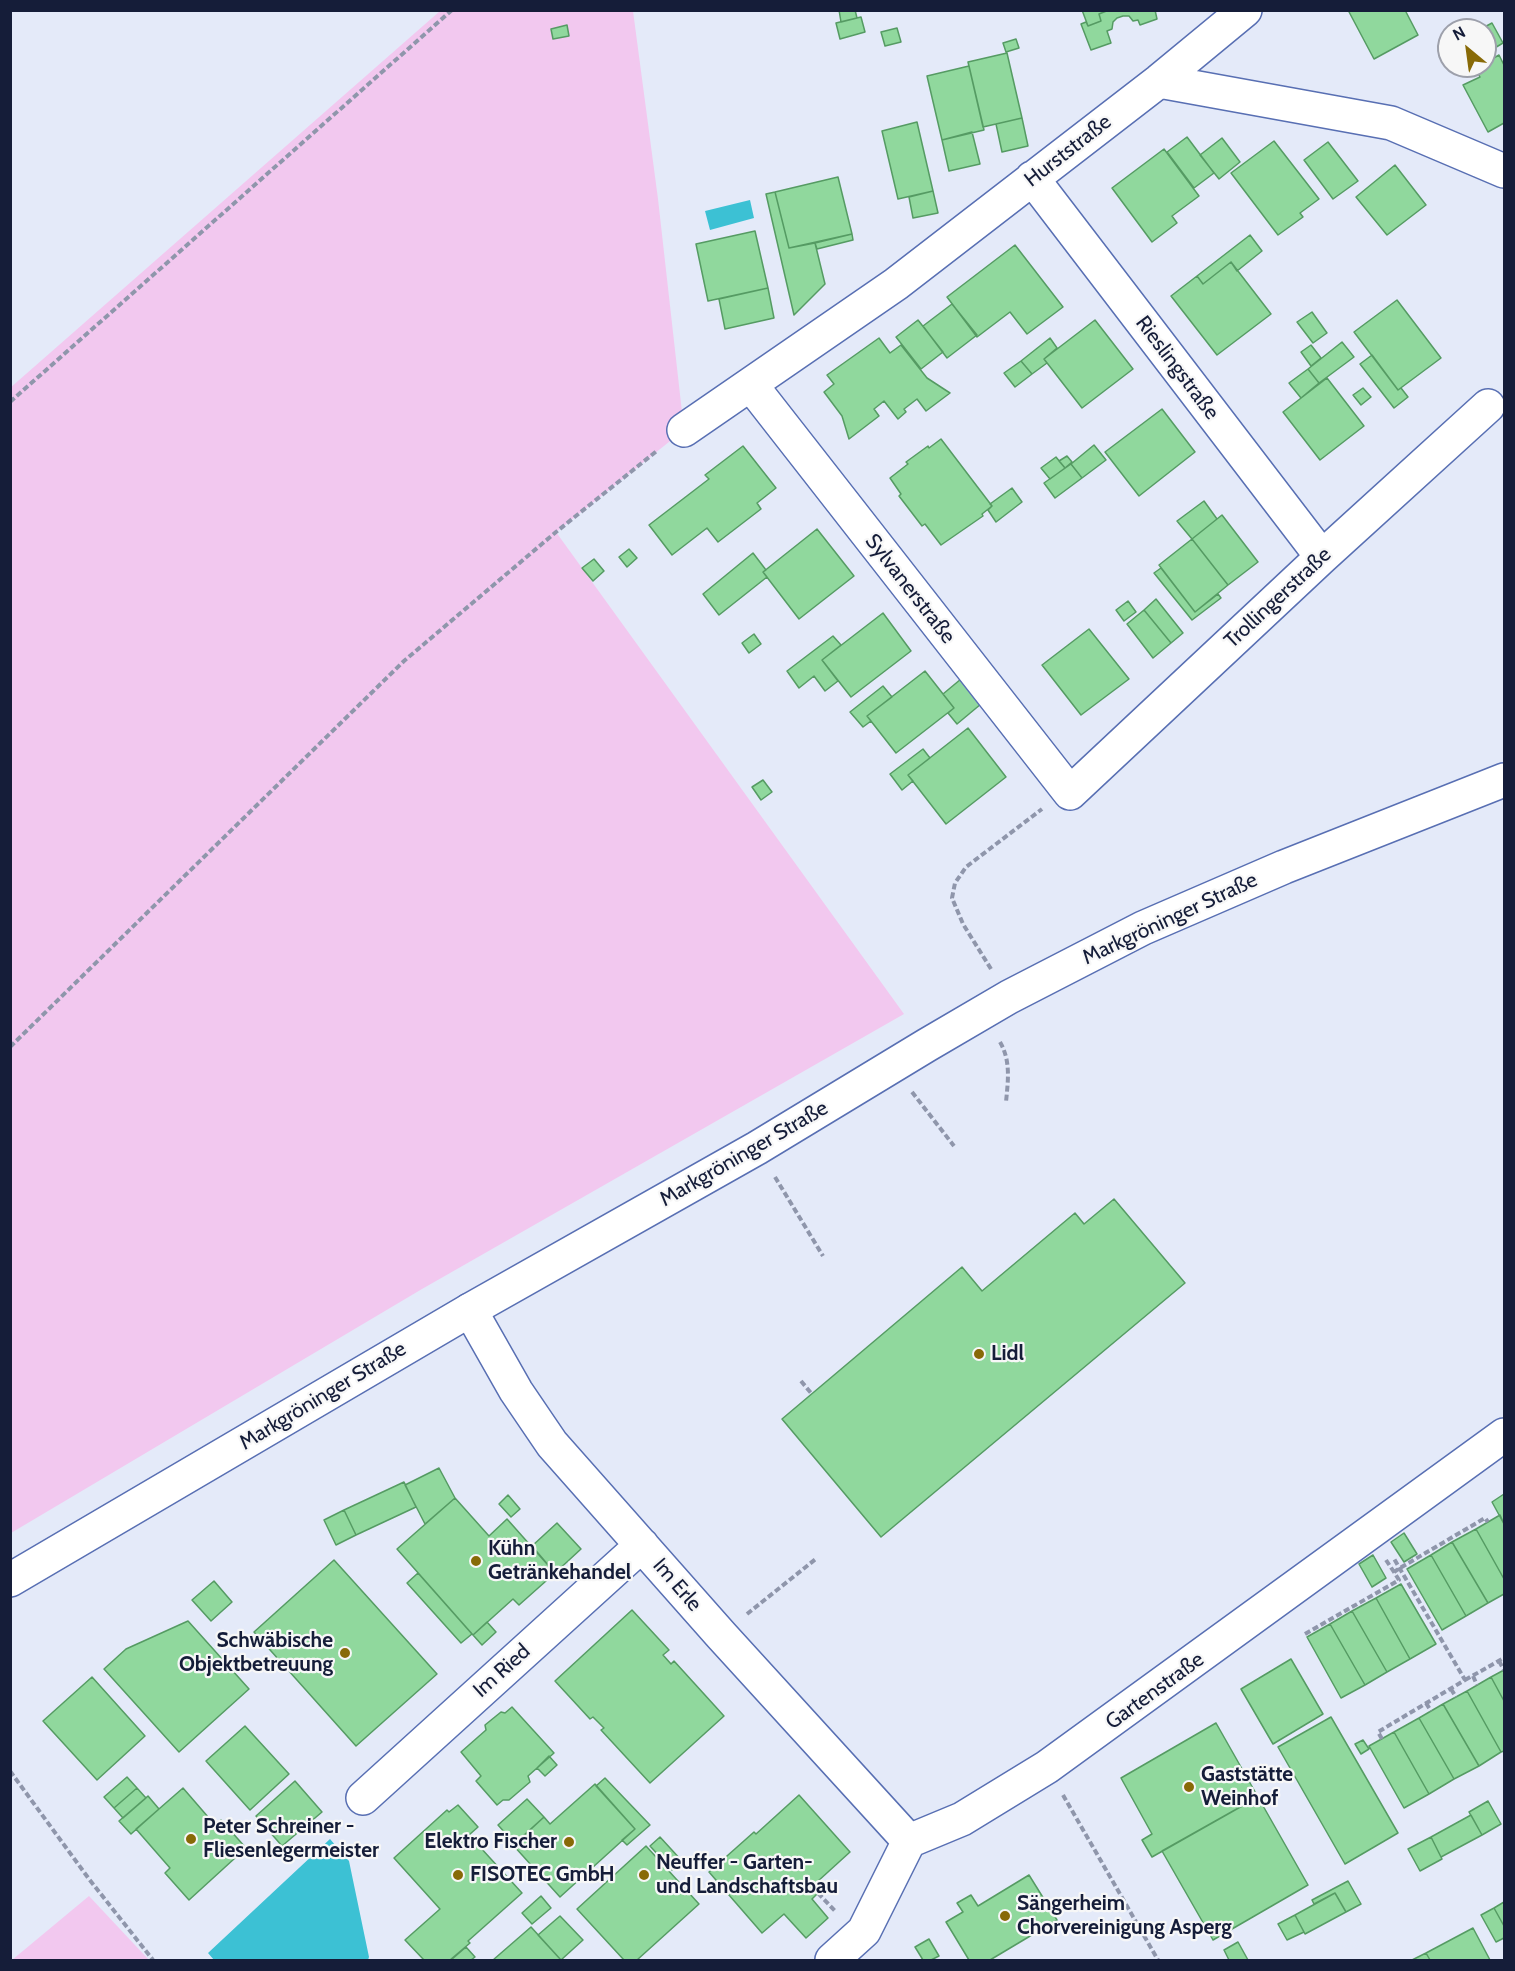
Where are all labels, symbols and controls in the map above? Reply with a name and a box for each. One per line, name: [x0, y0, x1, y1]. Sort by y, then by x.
north arrow: [1437, 18, 1497, 78]
text: N: [1449, 23, 1469, 45]
street label: Hurststraße: [1020, 109, 1116, 193]
street label: Rieslingstraße: [1130, 311, 1224, 425]
street label: Sylvanerstraße: [859, 529, 961, 649]
street label: Trollingerstraße: [1220, 542, 1336, 654]
street label: Markgröninger Straße: [1079, 867, 1261, 971]
street label: Markgröninger Straße: [655, 1096, 833, 1212]
street label: Markgröninger Straße: [235, 1336, 411, 1456]
place label: Lidl: [991, 1341, 1024, 1367]
marker: Lidl: [972, 1347, 986, 1361]
place label: Kühn Getränkehandel: [488, 1536, 631, 1586]
street label: Im Erle: [647, 1553, 707, 1617]
marker: Kühn Getränkehandel: [469, 1554, 483, 1568]
place label: Schwäbische Objektbetreuung: [179, 1628, 333, 1678]
street label: Im Ried: [468, 1639, 536, 1703]
marker: Schwäbische Objektbetreuung: [338, 1646, 352, 1660]
street label: Gartenstraße: [1101, 1647, 1209, 1735]
place label: Gaststätte Weinhof: [1201, 1762, 1293, 1812]
marker: Gaststätte Weinhof: [1182, 1780, 1196, 1794]
place label: Peter Schreiner - Fliesenlegermeister: [203, 1814, 379, 1864]
place label: Elektro Fischer: [424, 1829, 557, 1855]
marker: Peter Schreiner - Fliesenlegermeister: [184, 1832, 198, 1846]
marker: Elektro Fischer: [562, 1835, 576, 1849]
place label: Neuffer - Garten- und Landschaftsbau: [656, 1850, 838, 1900]
place label: FISOTEC GmbH: [470, 1862, 615, 1888]
marker: FISOTEC GmbH: [451, 1868, 465, 1882]
marker: Neuffer - Garten- und Landschaftsbau: [637, 1868, 651, 1882]
place label: Sängerheim Chorvereinigung Asperg: [1017, 1891, 1232, 1941]
marker: Sängerheim Chorvereinigung Asperg: [998, 1909, 1012, 1923]

